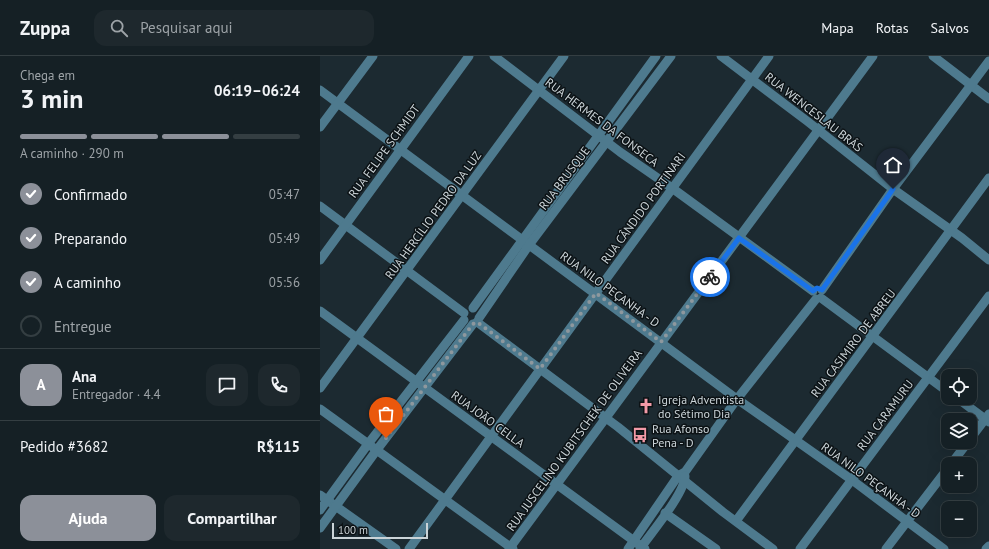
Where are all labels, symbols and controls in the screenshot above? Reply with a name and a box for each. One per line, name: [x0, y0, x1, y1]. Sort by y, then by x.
search box: [94, 10, 374, 46]
text: Zuppa: [20, 16, 70, 40]
icon: search: [108, 17, 130, 39]
text: Pesquisar aqui: [140, 18, 233, 37]
text: Mapa: [821, 19, 854, 37]
text: Rotas: [876, 19, 909, 37]
text: Salvos: [931, 19, 969, 37]
text: Chega em: [20, 67, 75, 84]
street label: RUA WENCESLAU BRÁS: [762, 69, 866, 155]
street label: RUA HERMES DA FONSECA: [542, 74, 662, 170]
text: 06:19–06:24: [214, 81, 300, 100]
text: 3 min: [20, 82, 83, 115]
street label: RUA FELIPE SCHMIDT: [345, 101, 423, 201]
street label: RUA BRUSQUE: [535, 143, 593, 213]
text: A caminho · 290 m: [20, 145, 124, 162]
street label: RUA HERCÍLIO PEDRO DA LUZ: [382, 148, 485, 282]
pin: [876, 148, 910, 189]
street label: RUA CÂNDIDO PORTINARI: [598, 149, 688, 267]
icon: home: [882, 154, 904, 176]
icon: check: [20, 183, 42, 205]
text: Confirmado: [54, 185, 127, 204]
text: 05:47: [269, 186, 300, 203]
icon: check: [20, 227, 42, 249]
text: Preparando: [54, 229, 127, 248]
text: 05:49: [269, 230, 300, 247]
street label: RUA NILO PEÇANHA - D: [557, 248, 663, 330]
courier: [690, 257, 730, 297]
icon: bike: [699, 266, 721, 288]
icon: check: [20, 271, 42, 293]
text: A caminho: [54, 273, 121, 292]
text: 05:56: [269, 274, 300, 291]
street label: RUA CASIMIRO DE ABREU: [807, 286, 899, 400]
text: Entregue: [54, 317, 112, 336]
street label: RUA JUSCELINO KUBITSCHEK DE OLIVEIRA: [503, 346, 645, 534]
button: chat: [206, 364, 248, 406]
button: phone: [258, 364, 300, 406]
text: Ana: [72, 367, 97, 386]
map controls: [941, 369, 977, 537]
button: locate: [941, 369, 977, 405]
text: A: [36, 375, 46, 394]
street label: RUA CARAMURU: [854, 377, 916, 453]
text: Entregador · 4.4: [72, 386, 161, 403]
street label: RUA JOÃO CELLA: [448, 387, 528, 451]
place label: Igreja Adventista do Sétimo Dia: [658, 392, 744, 421]
pin: [369, 397, 403, 438]
church icon: Igreja Adventista do Sétimo Dia: [637, 397, 655, 415]
icon: bag: [375, 403, 397, 425]
button: layers: [941, 413, 977, 449]
place label: Rua Afonso Pena - D: [652, 421, 709, 450]
bus stop icon: Rua Afonso Pena - D: [631, 426, 649, 444]
text: Pedido #3682: [20, 437, 109, 456]
text: R$115: [257, 437, 300, 456]
street label: RUA NILO PEÇANHA - D: [818, 439, 924, 521]
button: +: [941, 457, 977, 493]
button: Ajuda: [20, 495, 156, 541]
button: Compartilhar: [164, 495, 300, 541]
button: −: [941, 501, 977, 537]
scale bar: [332, 521, 428, 540]
text: 100 m: [338, 523, 368, 537]

